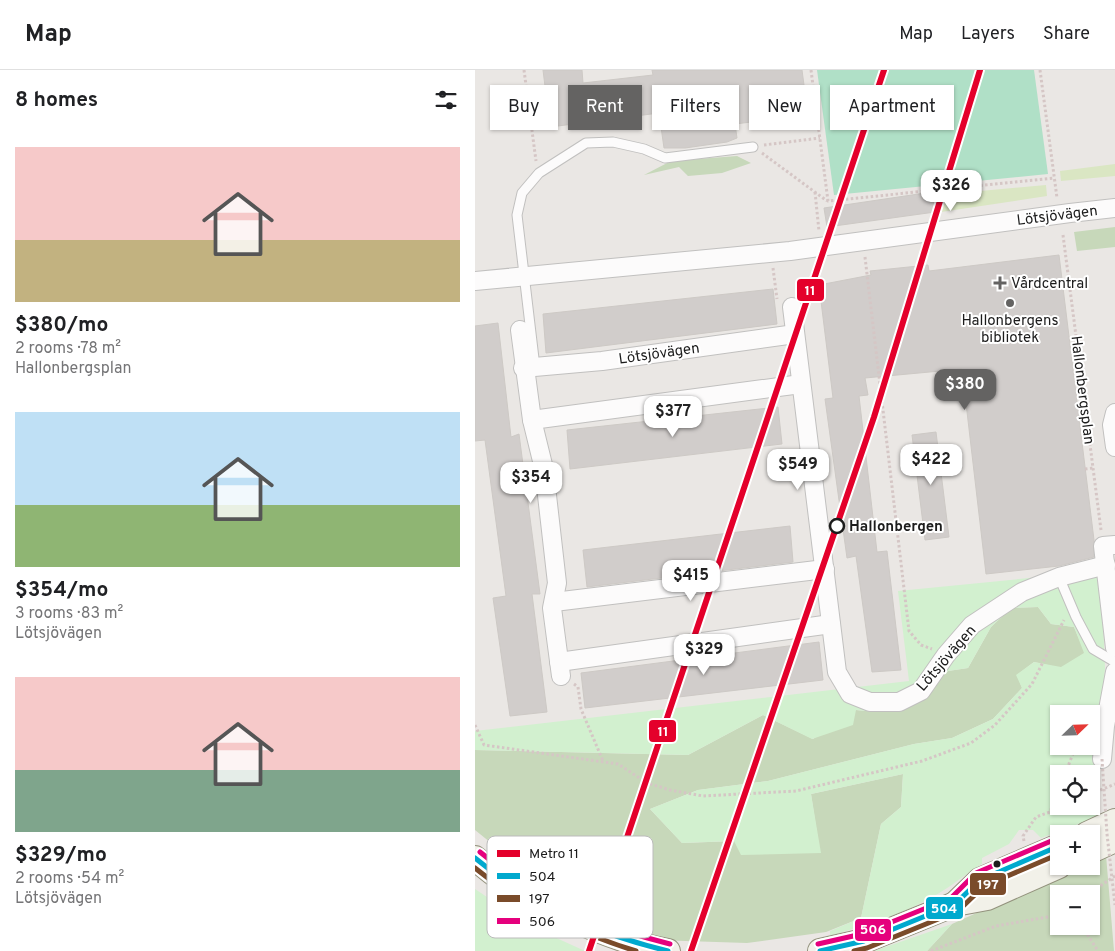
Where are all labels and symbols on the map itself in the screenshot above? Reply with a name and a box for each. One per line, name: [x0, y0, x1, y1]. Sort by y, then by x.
pin: $326: [921, 170, 981, 212]
street label: Lötsjövägen: [1016, 202, 1099, 231]
place label: Vårdcentral: [1011, 275, 1088, 294]
marker: Vårdcentral: [993, 276, 1007, 290]
line badge: 11: [796, 278, 825, 302]
text: 11: [804, 283, 816, 300]
marker: Hallonbergens bibliotek: [1004, 297, 1016, 309]
place label: Hallonbergens bibliotek: [962, 312, 1058, 348]
street label: Hallonbergsplan: [1065, 335, 1098, 446]
street label: Lötsjövägen: [617, 339, 701, 370]
pin: $380: [935, 368, 995, 411]
pin: $377: [643, 396, 703, 438]
pin: $422: [901, 444, 961, 486]
pin: $549: [768, 448, 828, 491]
pin: $354: [501, 462, 561, 504]
marker: Hallonbergen: [829, 518, 845, 534]
place label: Hallonbergen: [849, 518, 943, 537]
pin: $415: [661, 560, 721, 602]
street label: Lötsjövägen: [913, 622, 981, 696]
pin: $329: [674, 634, 734, 676]
north arrow: [1050, 705, 1100, 755]
line badge: 11: [648, 719, 677, 743]
text: 11: [657, 724, 669, 741]
legend: [487, 836, 653, 938]
text: Metro 11: [529, 846, 579, 863]
unlabelled marker: [992, 859, 1002, 869]
text: 504: [529, 869, 555, 886]
line badge: 197: [969, 872, 1007, 896]
text: 197: [977, 877, 999, 894]
text: 197: [529, 891, 549, 908]
line badge: 504: [925, 896, 964, 920]
text: 504: [931, 901, 957, 918]
text: 506: [529, 914, 555, 931]
line badge: 506: [854, 918, 892, 942]
text: 506: [860, 922, 886, 939]

